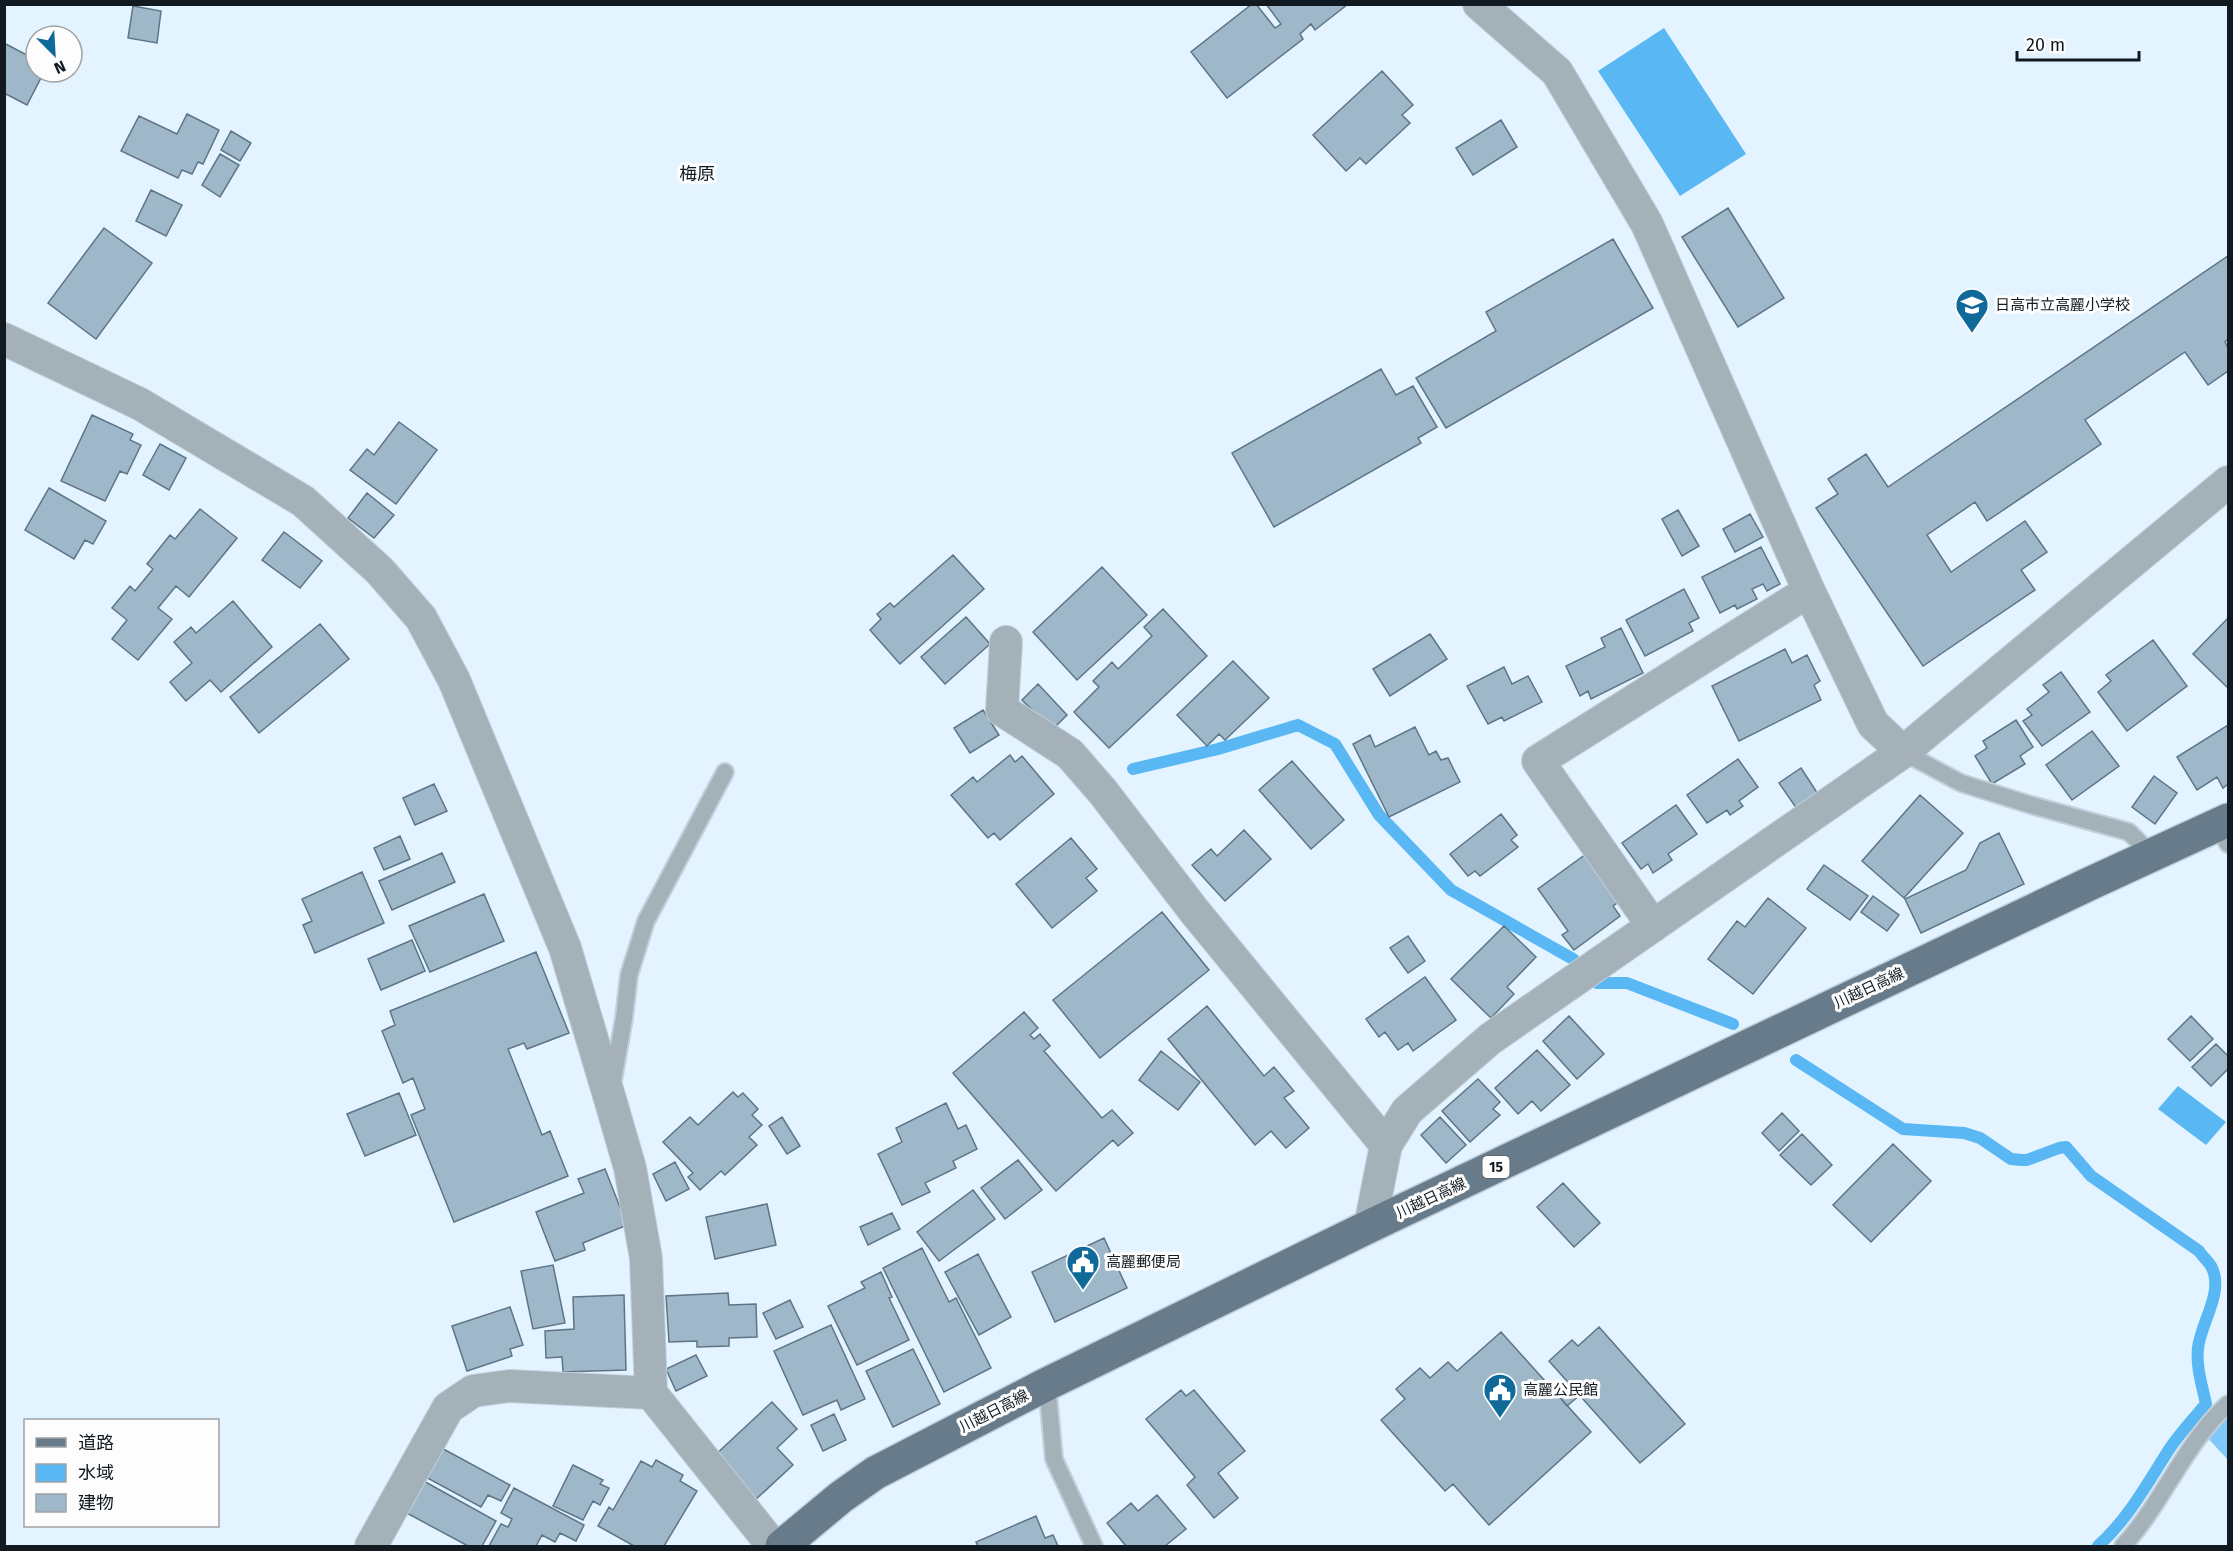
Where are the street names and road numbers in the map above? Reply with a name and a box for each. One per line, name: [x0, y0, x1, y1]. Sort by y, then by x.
street label: 川越日高線: [1831, 964, 1907, 1012]
road number: 15: [1482, 1156, 1510, 1178]
street label: 川越日高線: [1393, 1174, 1469, 1222]
street label: 川越日高線: [956, 1386, 1032, 1436]

